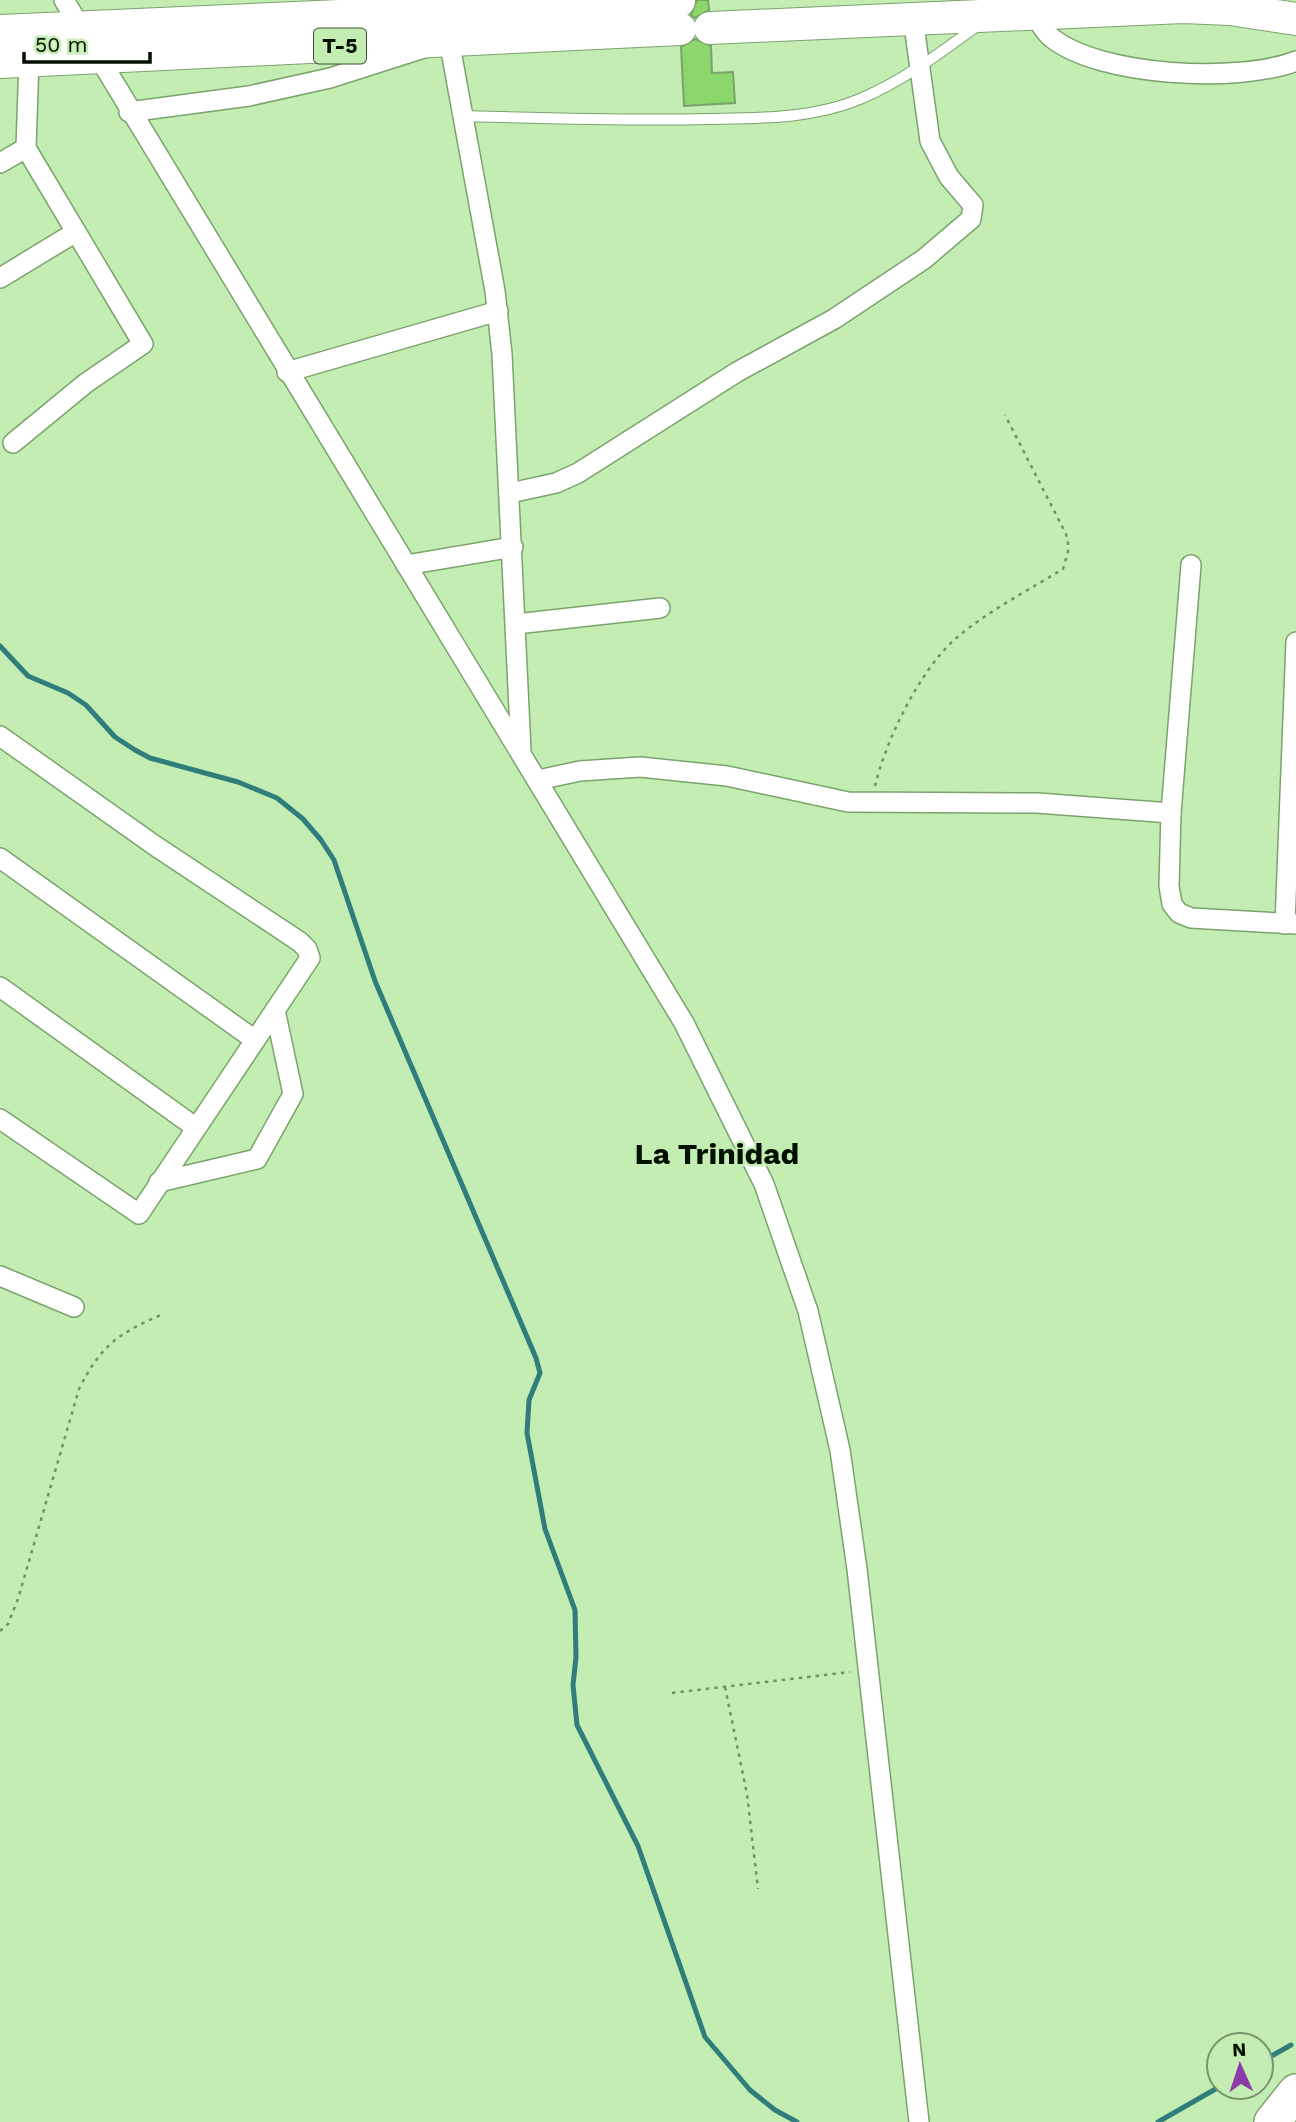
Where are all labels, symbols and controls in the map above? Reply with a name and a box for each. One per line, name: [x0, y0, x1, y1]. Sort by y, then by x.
scale bar: [24, 21, 150, 65]
road number: T-5: [314, 28, 366, 64]
text: 50 m: [35, 32, 87, 57]
district label: La Trinidad: [635, 1136, 799, 1171]
north arrow: [1205, 2031, 1275, 2101]
text: N: [1231, 2038, 1247, 2061]

